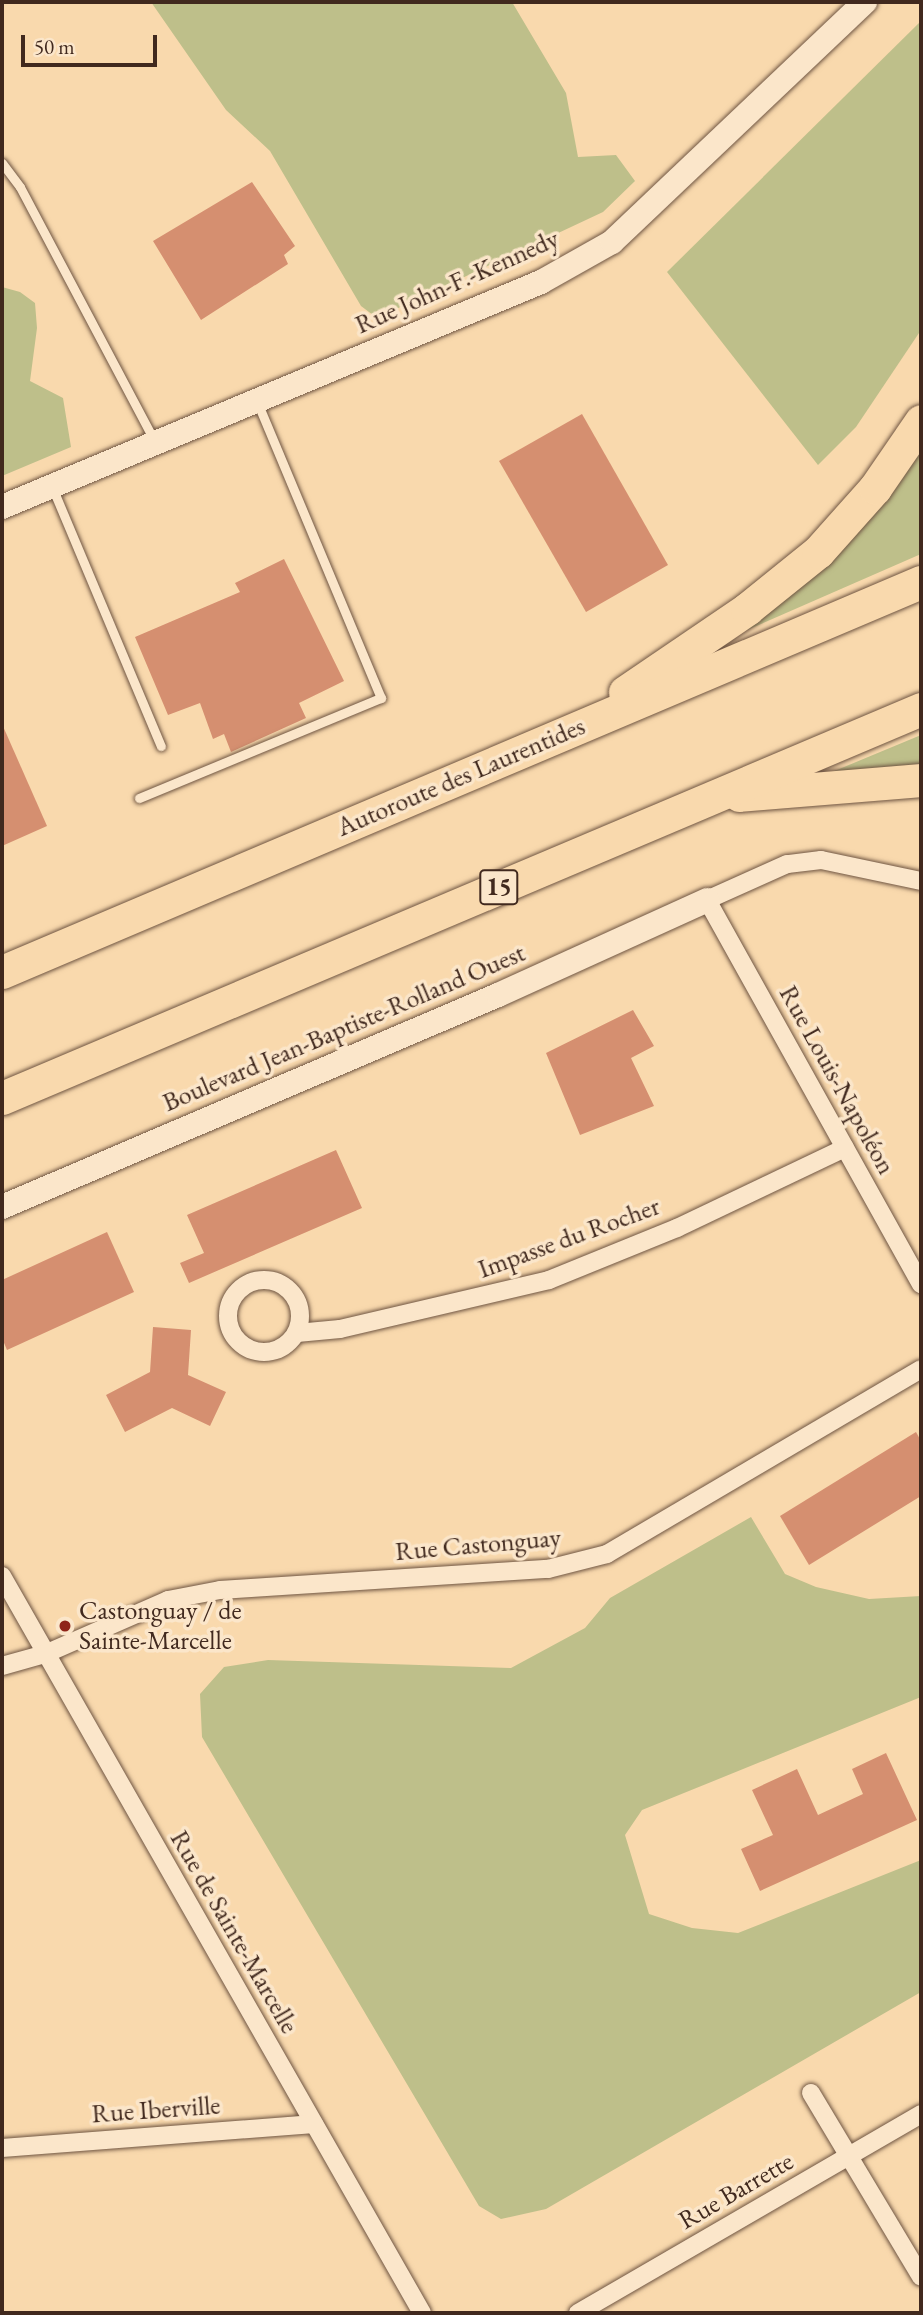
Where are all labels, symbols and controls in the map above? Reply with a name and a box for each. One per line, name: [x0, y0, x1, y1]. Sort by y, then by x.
scale bar: [24, 21, 161, 65]
text: 50 m: [34, 33, 75, 60]
street label: Rue John-F.-Kennedy: [350, 223, 564, 341]
street label: Autoroute des Laurentides: [332, 711, 590, 843]
road number: 15: [478, 866, 520, 908]
street label: Boulevard Jean-Baptiste-Rolland Ouest: [158, 937, 530, 1119]
street label: Rue Louis-Napoléon: [772, 980, 902, 1180]
street label: Impasse du Rocher: [474, 1191, 664, 1285]
street label: Rue Castonguay: [394, 1522, 562, 1568]
place label: Castonguay / de Sainte-Marcelle: [79, 1595, 242, 1656]
marker: Castonguay / de Sainte-Marcelle: [57, 1618, 73, 1634]
street label: Rue de Sainte-Marcelle: [163, 1825, 305, 2039]
street label: Rue Iberville: [91, 2090, 221, 2130]
street label: Rue Barrette: [673, 2146, 799, 2236]

